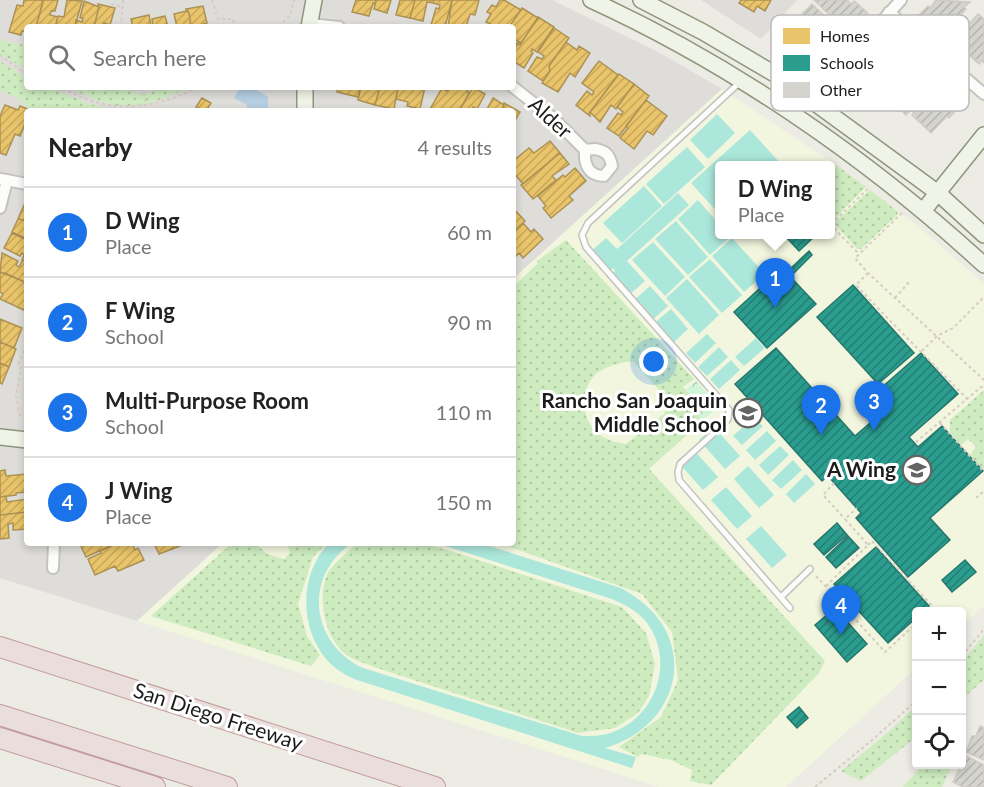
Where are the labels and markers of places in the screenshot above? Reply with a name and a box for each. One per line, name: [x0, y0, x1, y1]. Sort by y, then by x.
pin: 1: [756, 258, 794, 308]
pin: 3: [854, 382, 894, 431]
pin: 2: [802, 386, 840, 435]
place label: Rancho San Joaquin Middle School: [541, 387, 727, 436]
school or university icon: Rancho San Joaquin Middle School: [732, 397, 764, 429]
school or university icon: A Wing: [901, 454, 933, 486]
place label: A Wing: [826, 456, 896, 481]
pin: 4: [822, 586, 860, 635]

